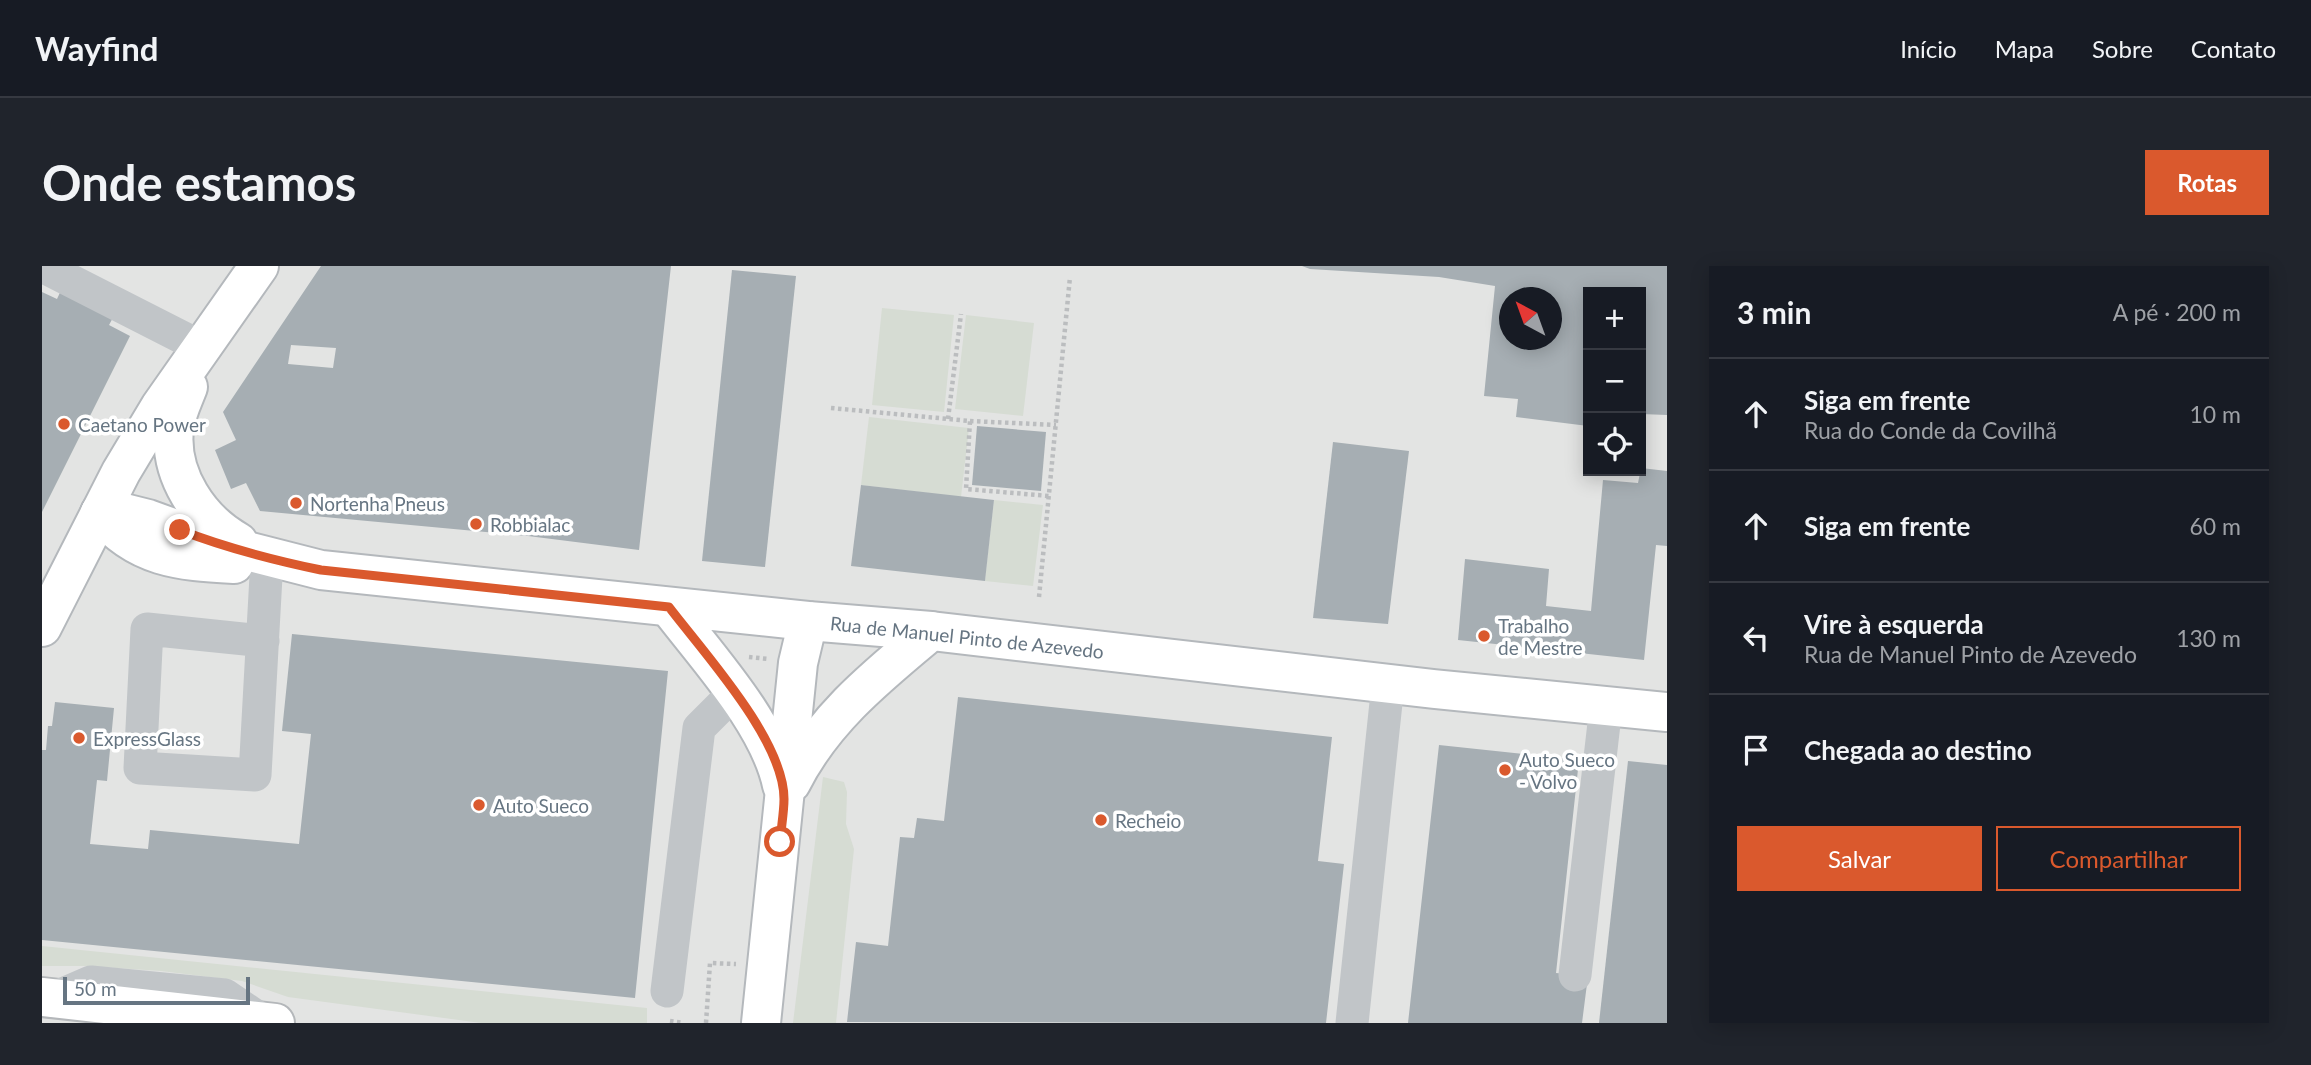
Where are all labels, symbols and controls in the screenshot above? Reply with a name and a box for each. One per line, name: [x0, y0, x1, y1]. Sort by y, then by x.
text: Wayfind: [35, 28, 159, 68]
text: Início: [1900, 34, 1957, 63]
text: Mapa: [1995, 34, 2054, 63]
text: Sobre: [2092, 34, 2153, 63]
text: Contato: [2191, 34, 2276, 63]
button: Rotas: [2145, 150, 2269, 215]
text: Onde estamos: [42, 153, 356, 211]
north arrow: [1499, 287, 1562, 350]
map controls: [1583, 287, 1646, 476]
button: +: [1583, 287, 1646, 350]
text: 3 min: [1737, 294, 1811, 330]
text: A pé · 200 m: [2113, 298, 2241, 326]
button: −: [1583, 350, 1646, 413]
text: Siga em frente: [1804, 384, 1971, 416]
icon: ahead: [1737, 395, 1775, 433]
text: 10 m: [2190, 400, 2241, 428]
place label: Caetano Power: [78, 413, 206, 436]
button: locate: [1583, 413, 1646, 476]
marker: Caetano Power: [56, 416, 72, 432]
text: Rua do Conde da Covilhã: [1804, 416, 2057, 444]
place label: Nortenha Pneus: [310, 492, 445, 515]
marker: Nortenha Pneus: [288, 495, 304, 511]
icon: ahead: [1737, 507, 1775, 545]
text: Siga em frente: [1804, 510, 1971, 542]
text: 60 m: [2190, 512, 2241, 540]
place label: Robbialac: [490, 513, 570, 536]
route end: [164, 514, 195, 545]
marker: Robbialac: [468, 516, 484, 532]
text: Vire à esquerda: [1804, 608, 1984, 640]
street label: Rua de Manuel Pinto de Azevedo: [829, 611, 1105, 663]
place label: Trabalho de Mestre: [1498, 614, 1583, 659]
icon: left: [1737, 619, 1775, 657]
text: 130 m: [2176, 624, 2241, 652]
marker: Trabalho de Mestre: [1476, 628, 1492, 644]
text: Rua de Manuel Pinto de Azevedo: [1804, 640, 2137, 668]
place label: ExpressGlass: [93, 727, 201, 750]
marker: ExpressGlass: [71, 730, 87, 746]
icon: arrive: [1737, 731, 1775, 769]
text: Chegada ao destino: [1804, 734, 2032, 766]
place label: Auto Sueco - Volvo: [1519, 748, 1615, 793]
marker: Auto Sueco - Volvo: [1497, 762, 1513, 778]
place label: Auto Sueco: [493, 794, 589, 817]
marker: Auto Sueco: [471, 797, 487, 813]
place label: Recheio: [1115, 809, 1181, 832]
marker: Recheio: [1093, 812, 1109, 828]
route start: [764, 826, 795, 857]
button: Salvar: [1737, 826, 1982, 891]
button: Compartilhar: [1996, 826, 2241, 891]
scale bar: [63, 974, 250, 1006]
text: 50 m: [74, 977, 117, 1000]

